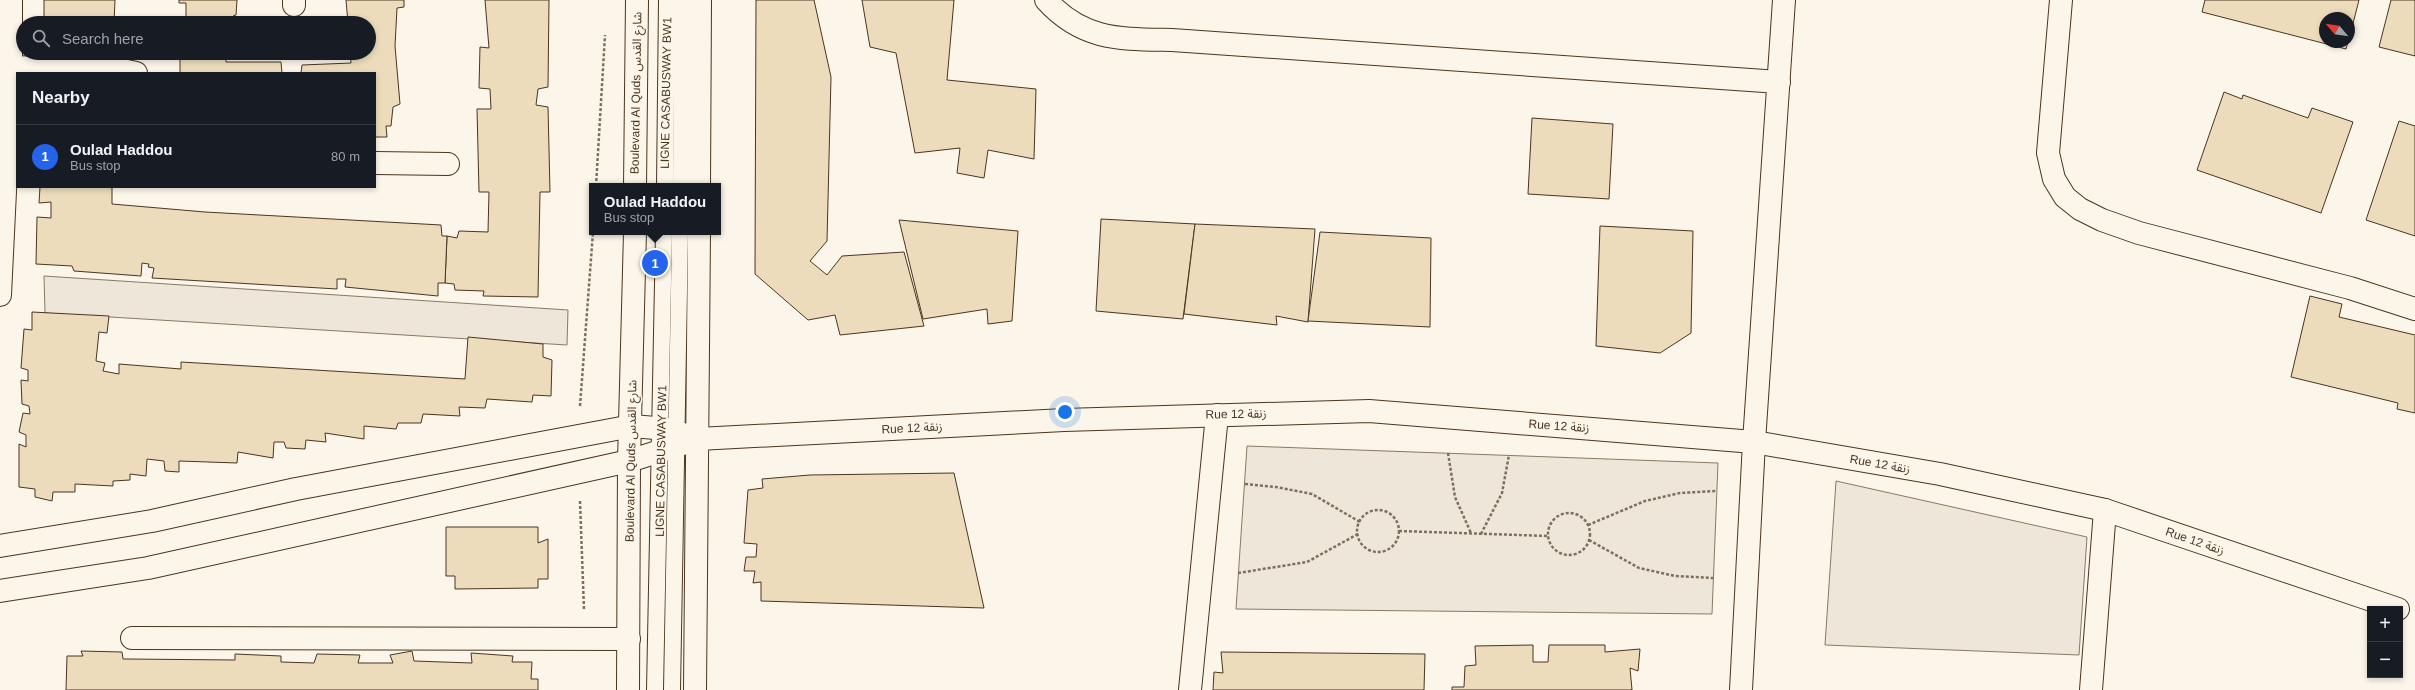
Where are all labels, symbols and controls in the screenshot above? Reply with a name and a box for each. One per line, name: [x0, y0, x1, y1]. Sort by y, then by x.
street label: Boulevard Al Quds شارع القدس: [628, 12, 646, 174]
north arrow: [2319, 12, 2355, 48]
search box: [16, 16, 376, 60]
street label: LIGNE CASABUSWAY BW1: [658, 17, 674, 169]
icon: search: [30, 27, 52, 49]
text: Search here: [62, 30, 144, 47]
text: Nearby: [32, 88, 90, 107]
text: Oulad Haddou: [70, 141, 173, 158]
text: 1: [41, 149, 49, 164]
text: 80 m: [331, 149, 360, 164]
text: Bus stop: [70, 158, 121, 173]
popup: [589, 183, 721, 235]
text: Oulad Haddou: [604, 193, 706, 210]
text: Bus stop: [604, 210, 654, 225]
pin: 1: [642, 248, 668, 278]
street label: Boulevard Al Quds شارع القدس: [623, 380, 641, 542]
street label: LIGNE CASABUSWAY BW1: [653, 385, 669, 537]
your location: [1055, 402, 1075, 422]
street label: Rue 12 زنقة: [1205, 406, 1267, 422]
street label: Rue 12 زنقة: [1528, 417, 1590, 435]
street label: Rue 12 زنقة: [881, 419, 943, 437]
street label: Rue 12 زنقة: [1849, 452, 1911, 476]
street label: Rue 12 زنقة: [2164, 524, 2226, 558]
map controls: [2367, 606, 2403, 678]
button: +: [2367, 606, 2403, 642]
button: −: [2367, 642, 2403, 678]

